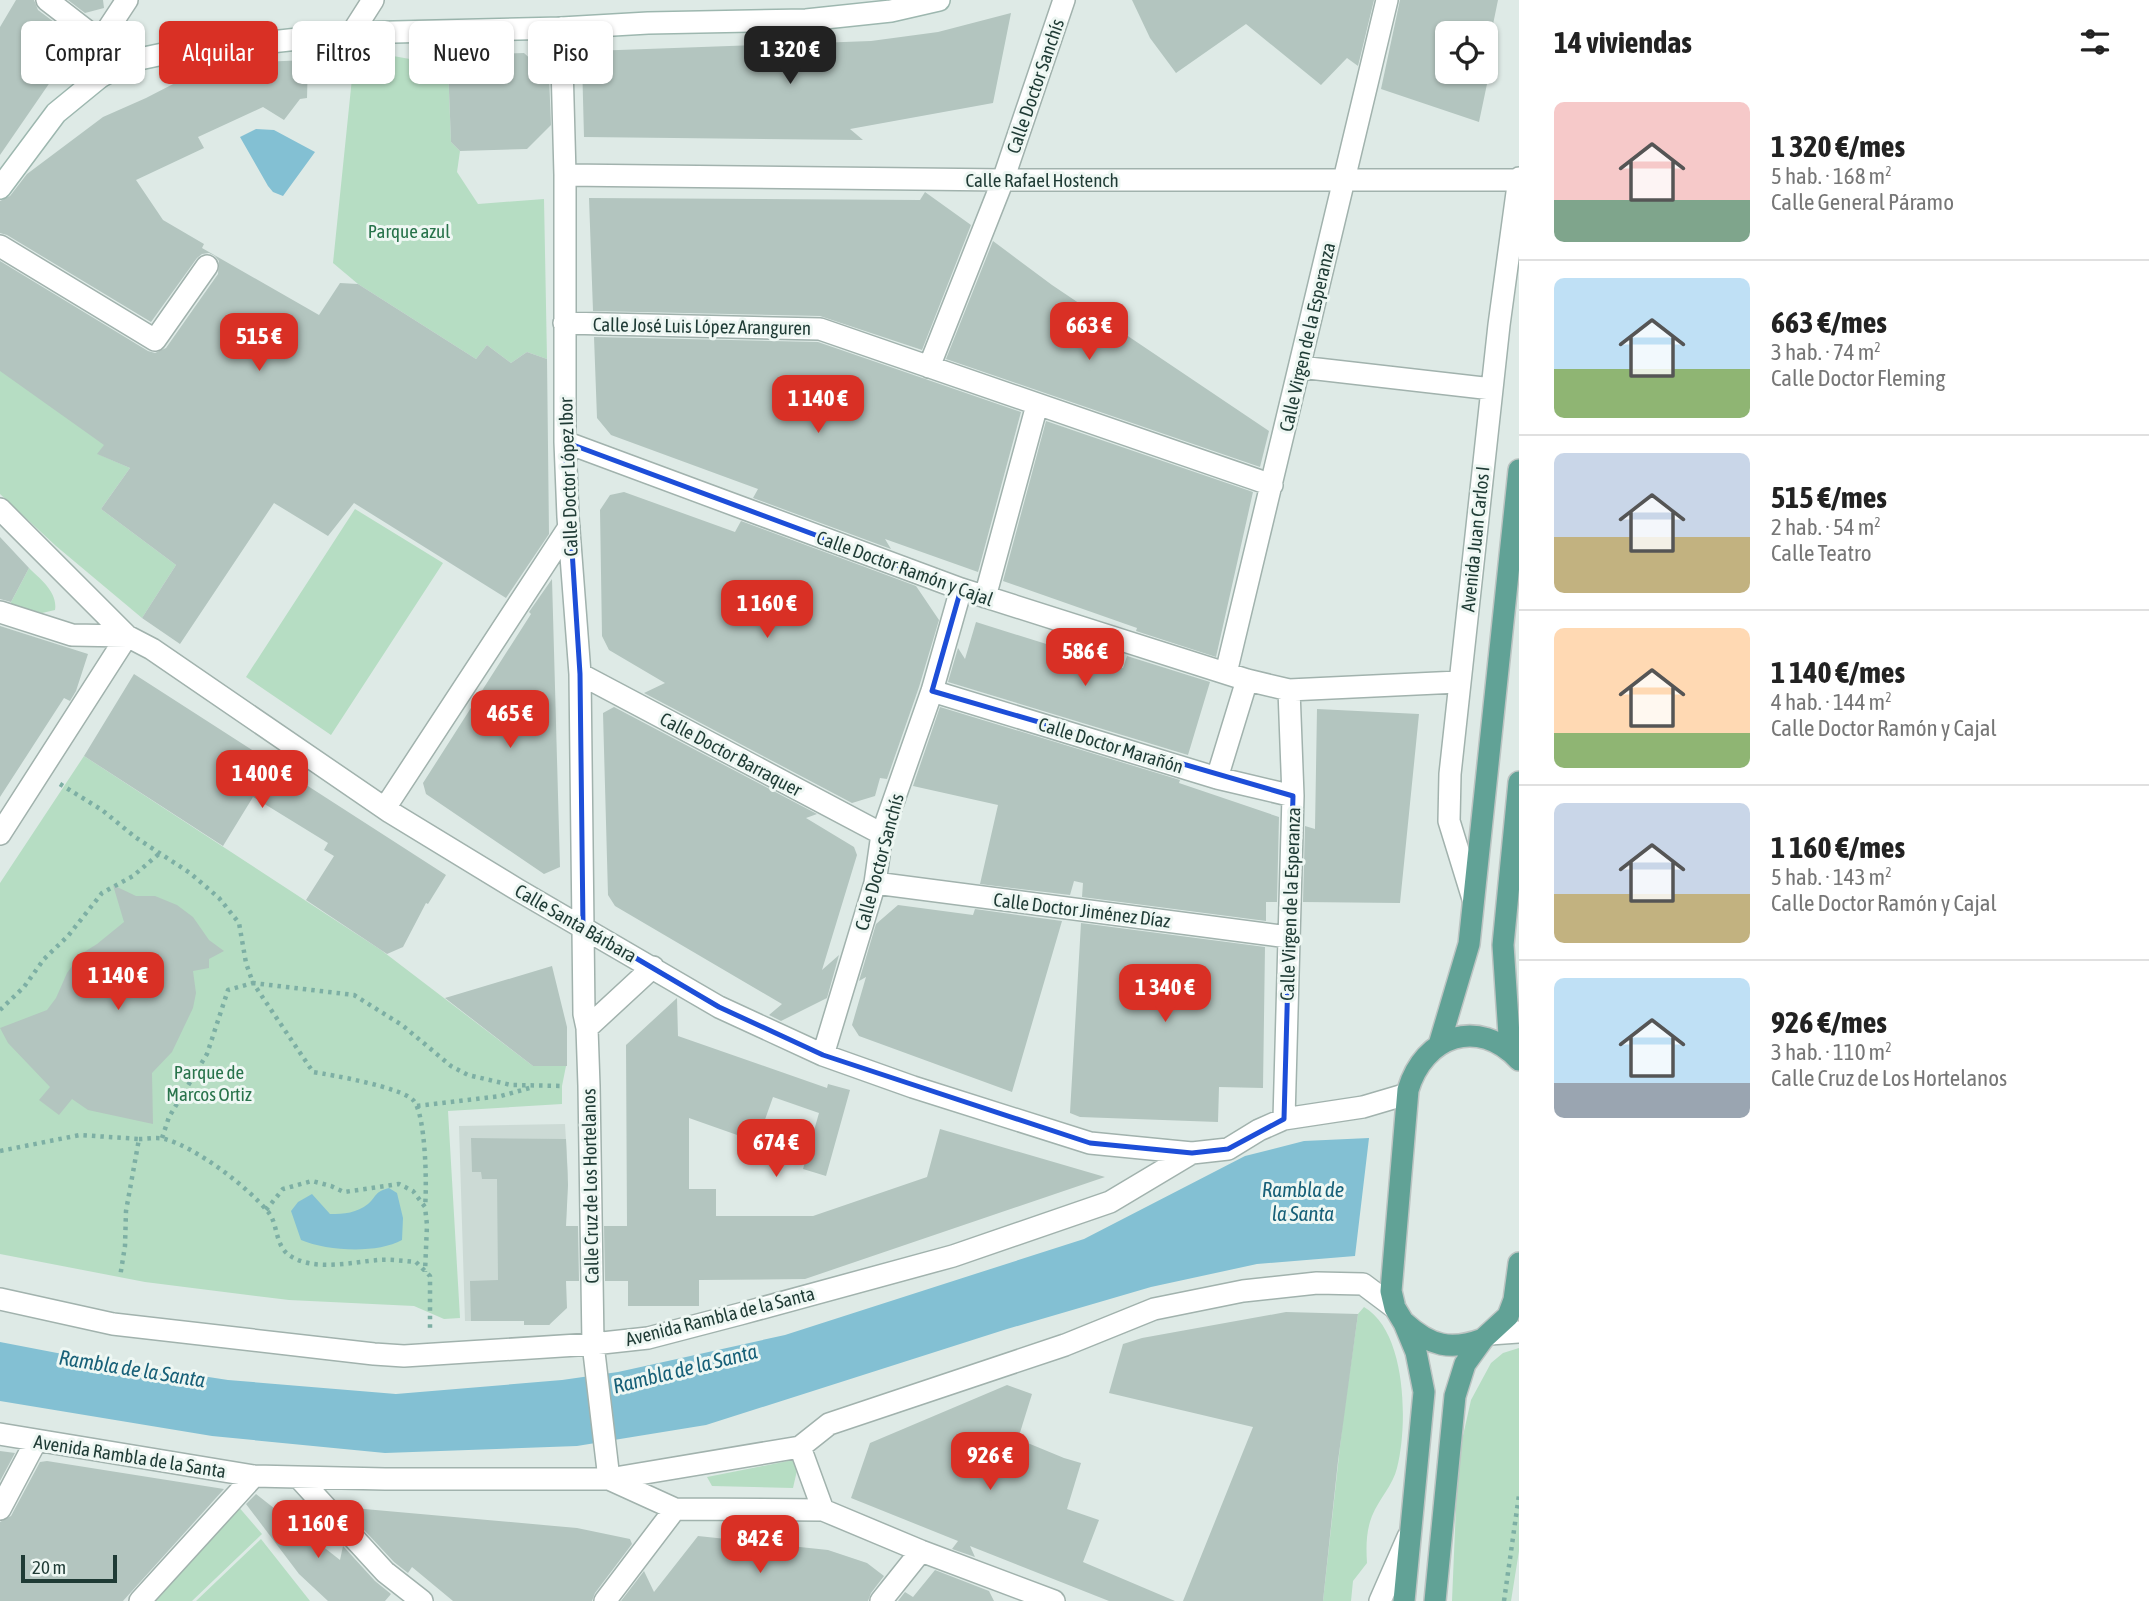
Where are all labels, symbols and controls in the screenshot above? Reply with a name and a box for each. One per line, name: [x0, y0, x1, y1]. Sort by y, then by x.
street label: Calle Doctor Sanchís: [1002, 16, 1068, 156]
chip: Comprar: [21, 21, 145, 84]
chip: Alquilar: [159, 21, 278, 84]
chip: Filtros: [292, 21, 395, 84]
chip: Nuevo: [409, 21, 514, 84]
chip: Piso: [528, 21, 613, 84]
map controls: [1435, 21, 1498, 84]
button: locate: [1435, 21, 1498, 84]
icon: filters: [2076, 23, 2114, 61]
text: 14 viviendas: [1554, 25, 1692, 59]
pin: 1 320 €: [725, 27, 855, 86]
text: 1 320 €: [760, 36, 820, 62]
text: 1 320 €/mes: [1771, 129, 1905, 163]
icon: home: [1610, 130, 1694, 214]
text: 5 hab. · 168 m²: [1771, 163, 1892, 189]
street label: Calle Rafael Hostench: [965, 169, 1119, 191]
text: Calle General Páramo: [1771, 189, 1954, 215]
park label: Parque azul: [368, 220, 450, 242]
street label: Calle Virgen de la Esperanza: [1275, 240, 1339, 434]
pin: 663 €: [1040, 302, 1138, 362]
text: 663 €/mes: [1771, 305, 1887, 339]
icon: home: [1610, 306, 1694, 390]
text: 663 €: [1066, 312, 1112, 338]
street label: Calle José Luis López Aranguren: [593, 313, 811, 339]
pin: 515 €: [210, 314, 308, 373]
text: 515 €: [236, 323, 282, 349]
text: 3 hab. · 74 m²: [1771, 339, 1881, 365]
text: Calle Doctor Fleming: [1771, 365, 1945, 391]
pin: 1 140 €: [753, 376, 883, 435]
text: 1 140 €: [788, 385, 848, 411]
street label: Calle Doctor López Ibor: [554, 397, 582, 557]
street label: Avenida Juan Carlos I: [1456, 465, 1494, 613]
text: 515 €/mes: [1771, 480, 1887, 514]
icon: home: [1610, 481, 1694, 565]
text: 2 hab. · 54 m²: [1771, 514, 1881, 540]
street label: Calle Doctor Ramón y Cajal: [814, 526, 996, 610]
text: Calle Teatro: [1771, 540, 1872, 566]
pin: 1 160 €: [702, 580, 832, 640]
text: 1 160 €: [737, 590, 797, 616]
pin: 586 €: [1036, 628, 1134, 688]
text: 586 €: [1062, 638, 1108, 664]
text: 1 140 €/mes: [1771, 655, 1905, 689]
icon: home: [1610, 656, 1694, 740]
text: 4 hab. · 144 m²: [1771, 689, 1892, 715]
pin: 465 €: [461, 690, 559, 750]
text: 465 €: [487, 700, 533, 726]
street label: Calle Doctor Barraquer: [656, 707, 806, 801]
street label: Calle Doctor Marañón: [1036, 712, 1186, 778]
text: Calle Doctor Ramón y Cajal: [1771, 715, 1997, 741]
pin: 1 400 €: [197, 750, 327, 810]
text: 1 400 €: [232, 760, 292, 786]
street label: Calle Doctor Sanchís: [850, 791, 908, 933]
street label: Calle Virgen de la Esperanza: [1276, 807, 1304, 1001]
text: 1 160 €/mes: [1771, 830, 1905, 864]
icon: home: [1610, 831, 1694, 915]
text: 5 hab. · 143 m²: [1771, 864, 1892, 890]
street label: Calle Santa Bárbara: [511, 879, 641, 967]
street label: Calle Doctor Jiménez Díaz: [992, 888, 1172, 932]
text: Calle Doctor Ramón y Cajal: [1771, 890, 1997, 916]
pin: 1 140 €: [53, 953, 183, 1012]
text: 1 140 €: [88, 962, 148, 988]
pin: 1 340 €: [1100, 964, 1230, 1024]
text: 1 340 €: [1135, 974, 1195, 1000]
text: 926 €/mes: [1771, 1005, 1887, 1039]
icon: home: [1610, 1006, 1694, 1090]
text: 3 hab. · 110 m²: [1771, 1039, 1892, 1065]
park label: Parque de Marcos Ortiz: [166, 1061, 252, 1105]
text: Calle Cruz de Los Hortelanos: [1771, 1065, 2007, 1091]
street label: Calle Cruz de Los Hortelanos: [577, 1088, 603, 1284]
pin: 674 €: [727, 1120, 825, 1179]
text: 674 €: [753, 1129, 799, 1155]
water label: Rambla de la Santa: [1262, 1177, 1344, 1225]
street label: Avenida Rambla de la Santa: [623, 1282, 817, 1350]
water label: Rambla de la Santa: [610, 1338, 760, 1398]
water label: Rambla de la Santa: [57, 1345, 207, 1391]
street label: Avenida Rambla de la Santa: [32, 1430, 228, 1482]
pin: 926 €: [941, 1432, 1039, 1492]
text: 926 €: [967, 1442, 1013, 1468]
pin: 1 160 €: [253, 1500, 383, 1560]
text: 1 160 €: [288, 1510, 348, 1536]
pin: 842 €: [711, 1516, 809, 1575]
text: 842 €: [737, 1525, 783, 1551]
scale bar: [21, 1552, 117, 1584]
text: 20 m: [32, 1556, 66, 1578]

